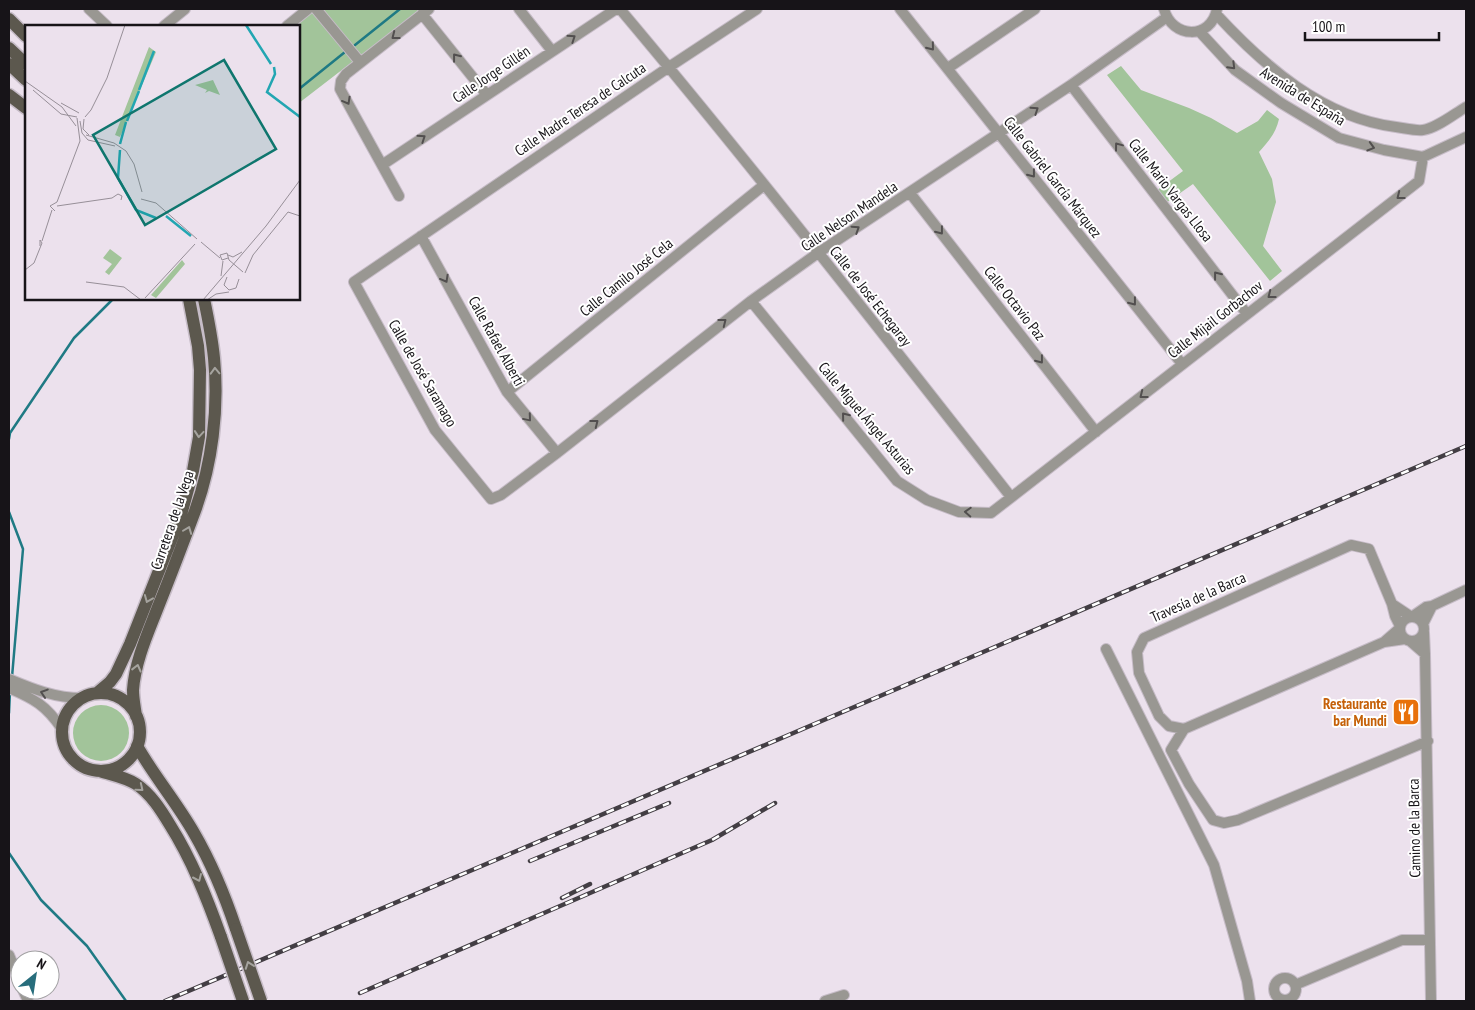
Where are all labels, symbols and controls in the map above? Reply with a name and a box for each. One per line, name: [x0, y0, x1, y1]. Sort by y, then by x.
scale bar: [1305, 10, 1439, 42]
text: 100 m: [1312, 17, 1345, 36]
inset map: [25, 25, 300, 300]
one-way arrow: [391, 30, 400, 39]
one-way arrow: [566, 35, 576, 44]
street label: Calle Jorge Gillén: [449, 41, 533, 107]
one-way arrow: [925, 41, 933, 50]
one-way arrow: [454, 54, 462, 63]
street label: Calle Madre Teresa de Calcuta: [511, 58, 649, 160]
one-way arrow: [1226, 60, 1235, 69]
street label: Avenida de España: [1257, 62, 1349, 130]
one-way arrow: [341, 96, 351, 105]
one-way arrow: [1029, 107, 1039, 116]
street label: Calle Gabriel García Márquez: [1000, 113, 1106, 241]
one-way arrow: [417, 135, 426, 144]
street label: Calle Mario Vargas Llosa: [1125, 135, 1217, 245]
one-way arrow: [1367, 141, 1375, 151]
one-way arrow: [1115, 143, 1124, 152]
one-way arrow: [1026, 168, 1034, 177]
street label: Calle Nelson Mandela: [797, 177, 901, 255]
one-way arrow: [1397, 190, 1406, 198]
one-way arrow: [935, 225, 943, 234]
one-way arrow: [850, 226, 860, 235]
street label: Calle Camilo José Cela: [575, 234, 677, 320]
street label: Calle de José Echegaray: [826, 242, 916, 350]
street label: Calle Octavio Paz: [980, 262, 1050, 344]
one-way arrow: [1214, 271, 1223, 281]
one-way arrow: [438, 274, 448, 283]
street label: Calle Mijail Gorbachov: [1164, 276, 1267, 362]
one-way arrow: [1267, 289, 1277, 298]
street label: Calle Rafael Alberti: [465, 293, 529, 389]
one-way arrow: [1127, 296, 1136, 305]
street label: Calle de José Saramago: [385, 316, 461, 430]
one-way arrow: [717, 320, 726, 328]
one-way arrow: [1034, 354, 1043, 363]
street label: Calle Miguel Ángel Asturias: [814, 358, 920, 478]
one-way arrow: [210, 367, 220, 374]
one-way arrow: [1140, 389, 1149, 397]
one-way arrow: [522, 412, 531, 421]
one-way arrow: [842, 413, 850, 422]
one-way arrow: [590, 419, 599, 428]
one-way arrow: [194, 430, 205, 438]
street label: Carretera de la Vega: [146, 468, 198, 572]
one-way arrow: [964, 507, 972, 518]
one-way arrow: [182, 526, 192, 535]
street label: Travesía de la Barca: [1147, 568, 1249, 626]
one-way arrow: [144, 594, 154, 603]
one-way arrow: [131, 664, 142, 673]
one-way arrow: [41, 688, 49, 698]
place label: Restaurante bar Mundi: [1323, 694, 1387, 730]
restaurant icon: Restaurante bar Mundi: [1391, 697, 1421, 727]
street label: Camino de la Barca: [1404, 778, 1424, 878]
one-way arrow: [134, 782, 143, 790]
one-way arrow: [192, 873, 203, 882]
north arrow: [10, 950, 60, 1000]
text: N: [34, 954, 49, 973]
one-way arrow: [245, 962, 255, 970]

